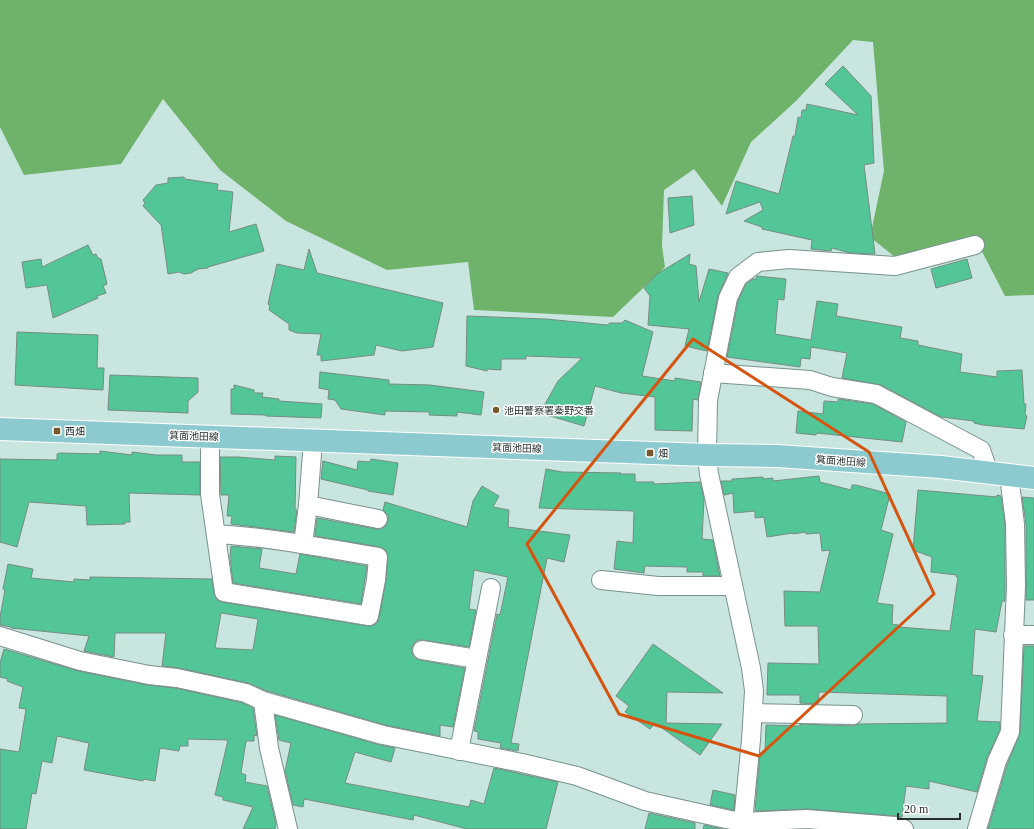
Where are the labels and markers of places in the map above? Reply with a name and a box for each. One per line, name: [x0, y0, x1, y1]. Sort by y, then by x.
marker: 池田警察署秦野交番: [491, 405, 501, 415]
place label: 池田警察署秦野交番: [504, 405, 594, 416]
marker: 西畑: [52, 426, 62, 436]
place label: 西畑: [65, 426, 85, 437]
marker: 畑: [645, 448, 655, 458]
place label: 畑: [658, 448, 668, 459]

